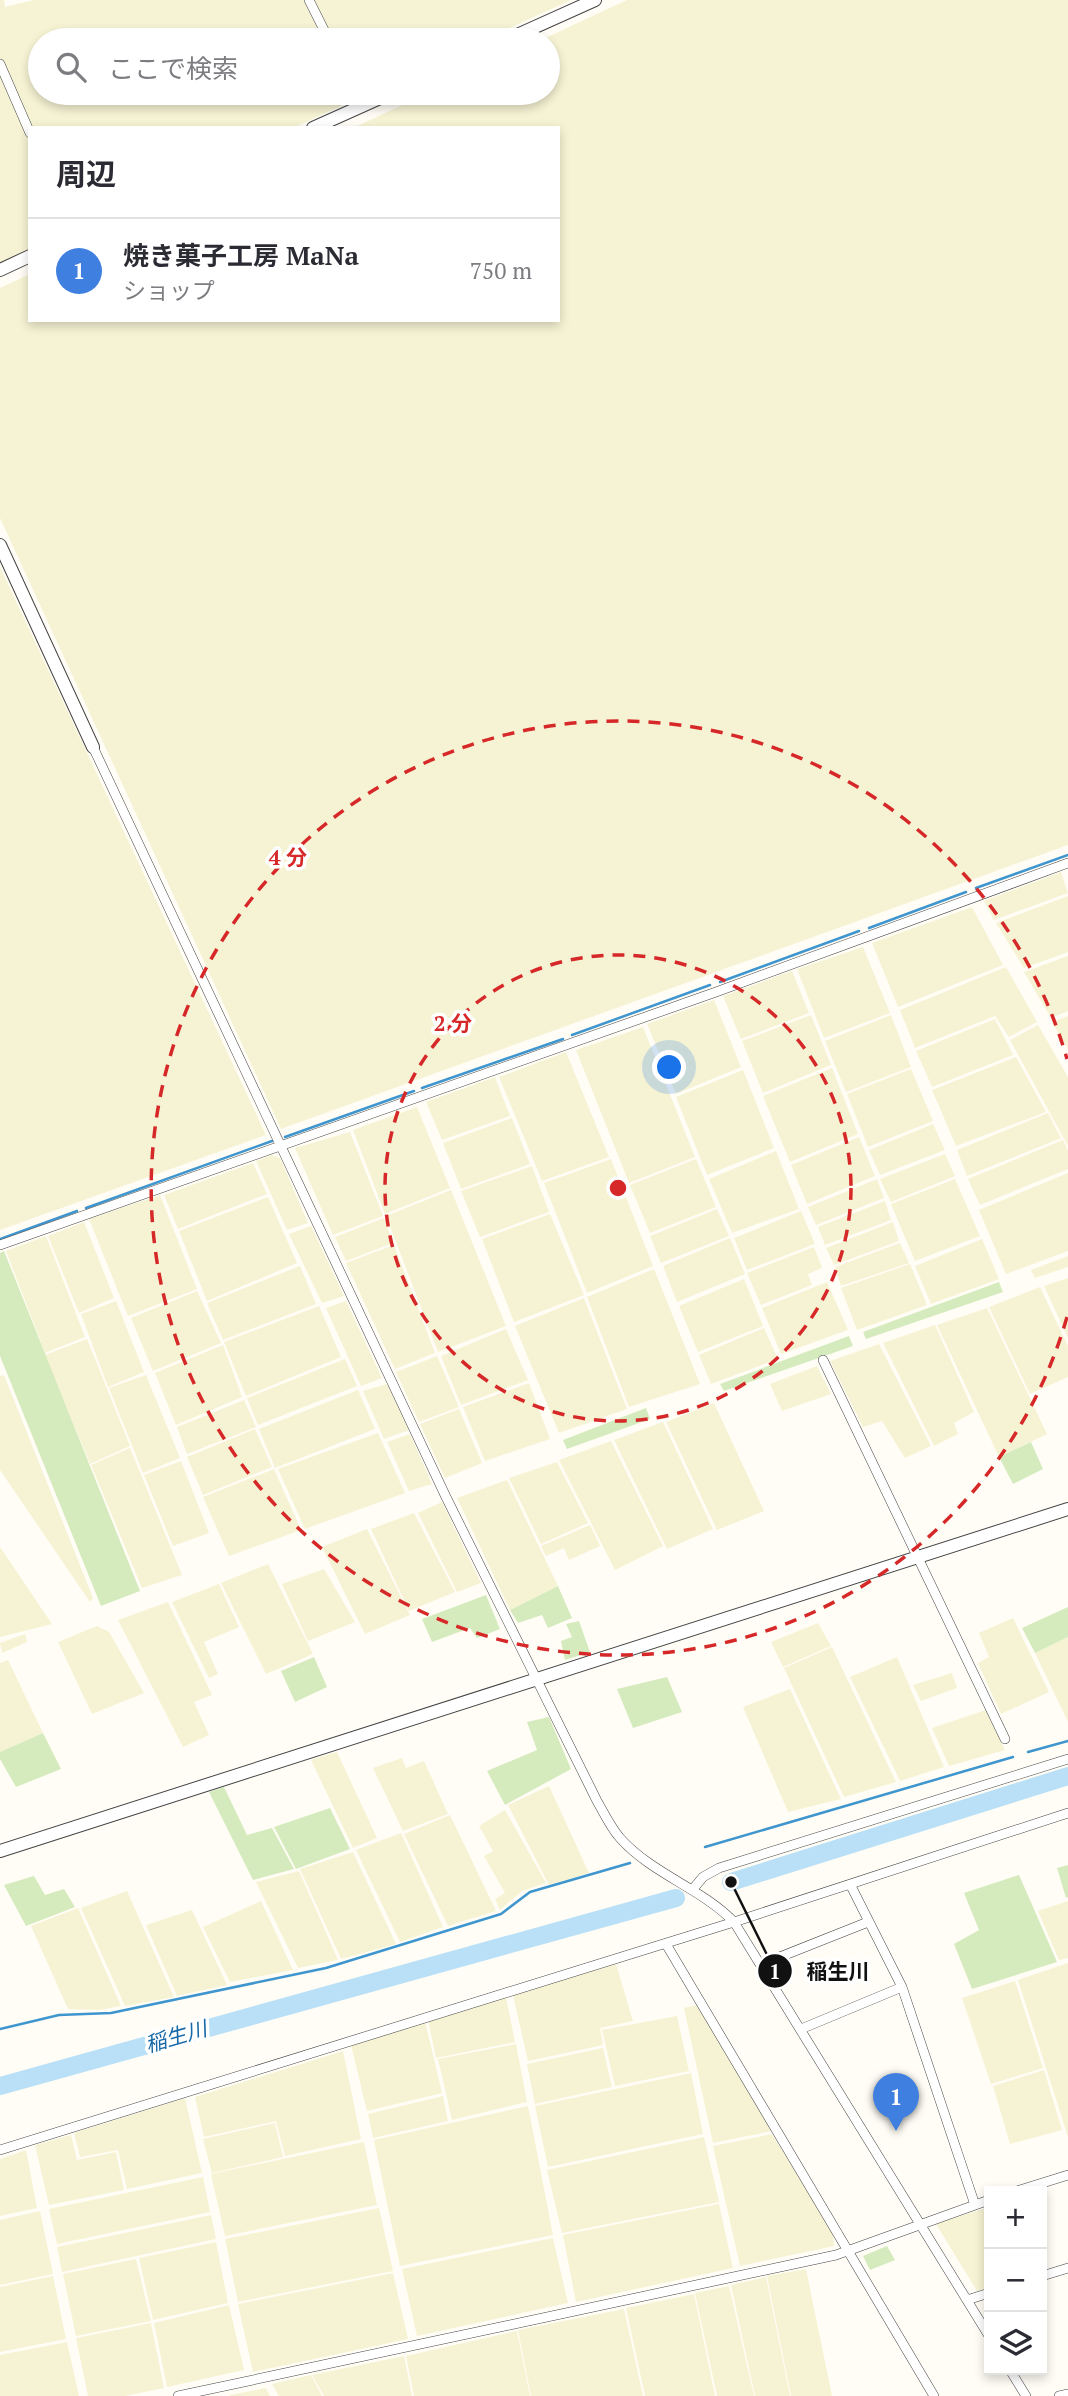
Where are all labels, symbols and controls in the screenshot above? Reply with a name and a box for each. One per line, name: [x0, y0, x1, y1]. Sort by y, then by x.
search box: [28, 28, 560, 105]
icon: search: [52, 48, 90, 86]
text: ここで検索: [108, 51, 238, 85]
text: 周辺: [56, 154, 116, 194]
text: 焼き菓子工房 MaNa: [123, 238, 359, 272]
text: 1: [73, 255, 86, 286]
text: 750 m: [470, 255, 532, 286]
text: ショップ: [123, 275, 215, 306]
text: 4 分: [269, 843, 307, 871]
text: 2 分: [434, 1009, 472, 1037]
your location: [652, 1050, 686, 1084]
centre of rings: [606, 1176, 630, 1200]
callout: 稲生川: [757, 1950, 883, 1992]
text: 1: [769, 1957, 781, 1985]
text: 稲生川: [807, 1957, 870, 1985]
water label: 稲生川: [142, 2013, 212, 2058]
pin: 1: [873, 2073, 919, 2131]
map controls: [984, 2186, 1047, 2375]
button: +: [984, 2186, 1047, 2249]
button: −: [984, 2249, 1047, 2312]
button: layers: [984, 2312, 1047, 2375]

